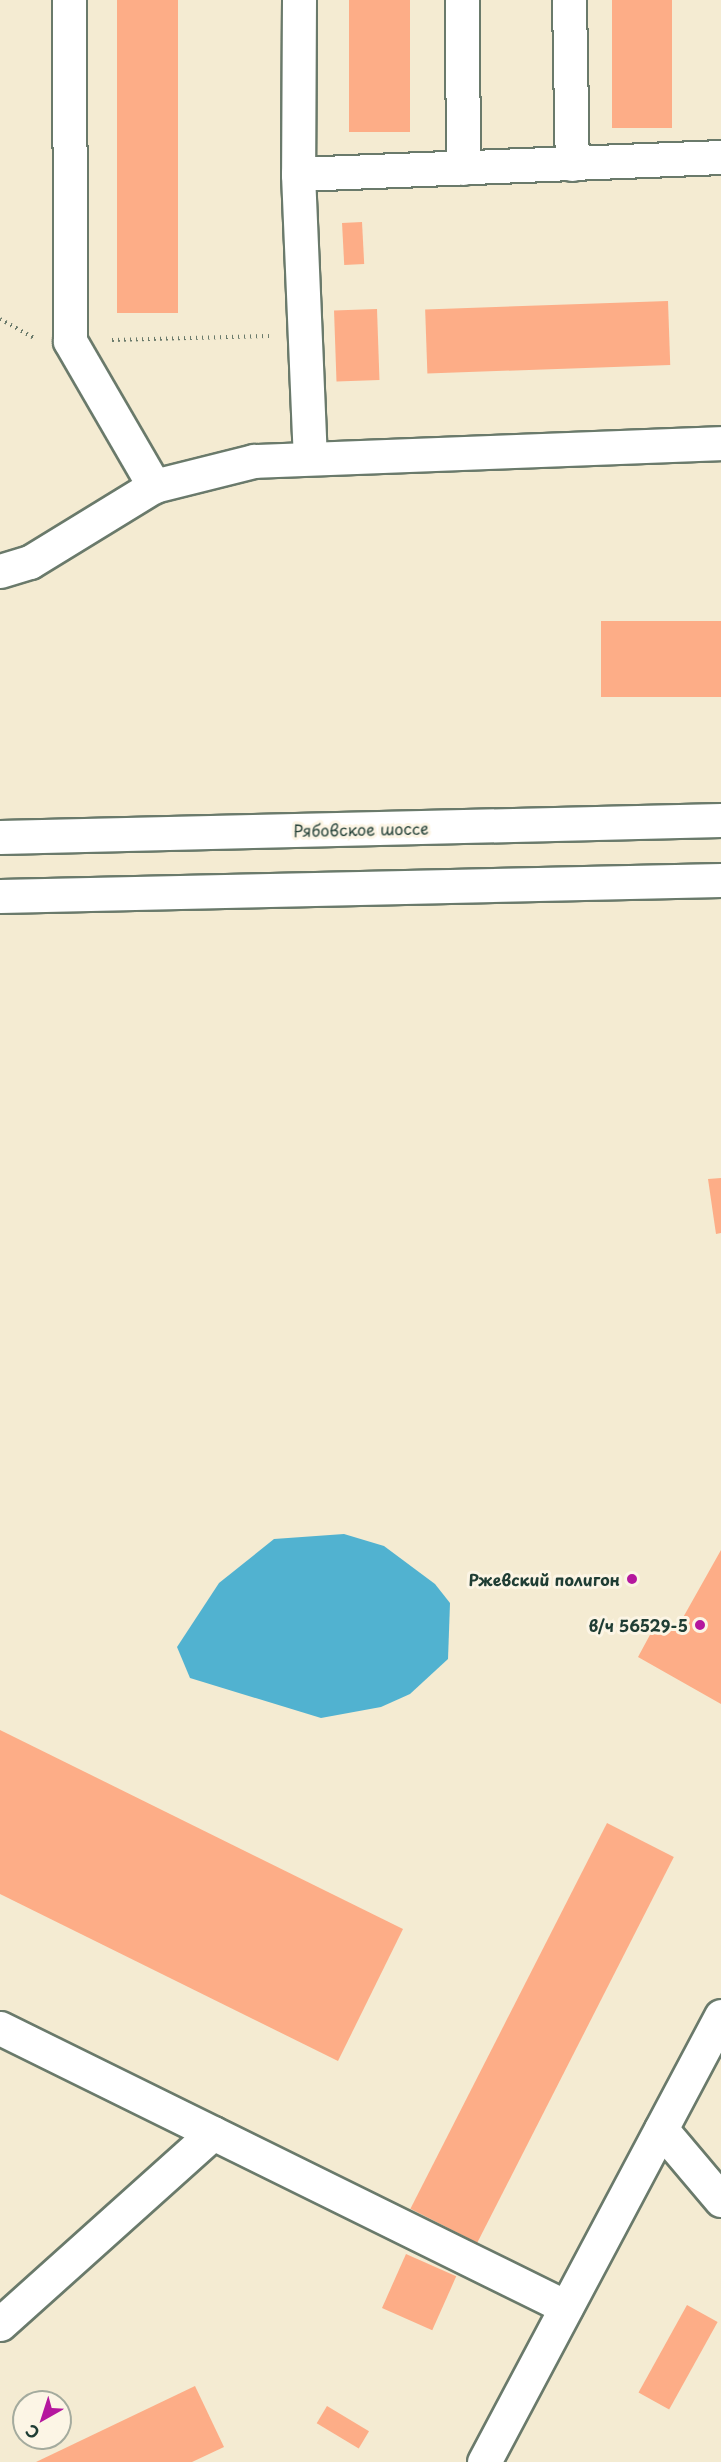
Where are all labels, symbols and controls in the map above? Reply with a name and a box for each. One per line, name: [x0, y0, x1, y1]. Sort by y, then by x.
street label: Рябовское шоссе: [293, 818, 429, 840]
place label: Ржевский полигон: [468, 1569, 620, 1589]
marker: Ржевский полигон: [625, 1572, 639, 1586]
place label: в/ч 56529-5: [588, 1615, 688, 1635]
marker: в/ч 56529-5: [693, 1618, 707, 1632]
north arrow: [12, 2390, 72, 2450]
text: С: [20, 2419, 44, 2446]

